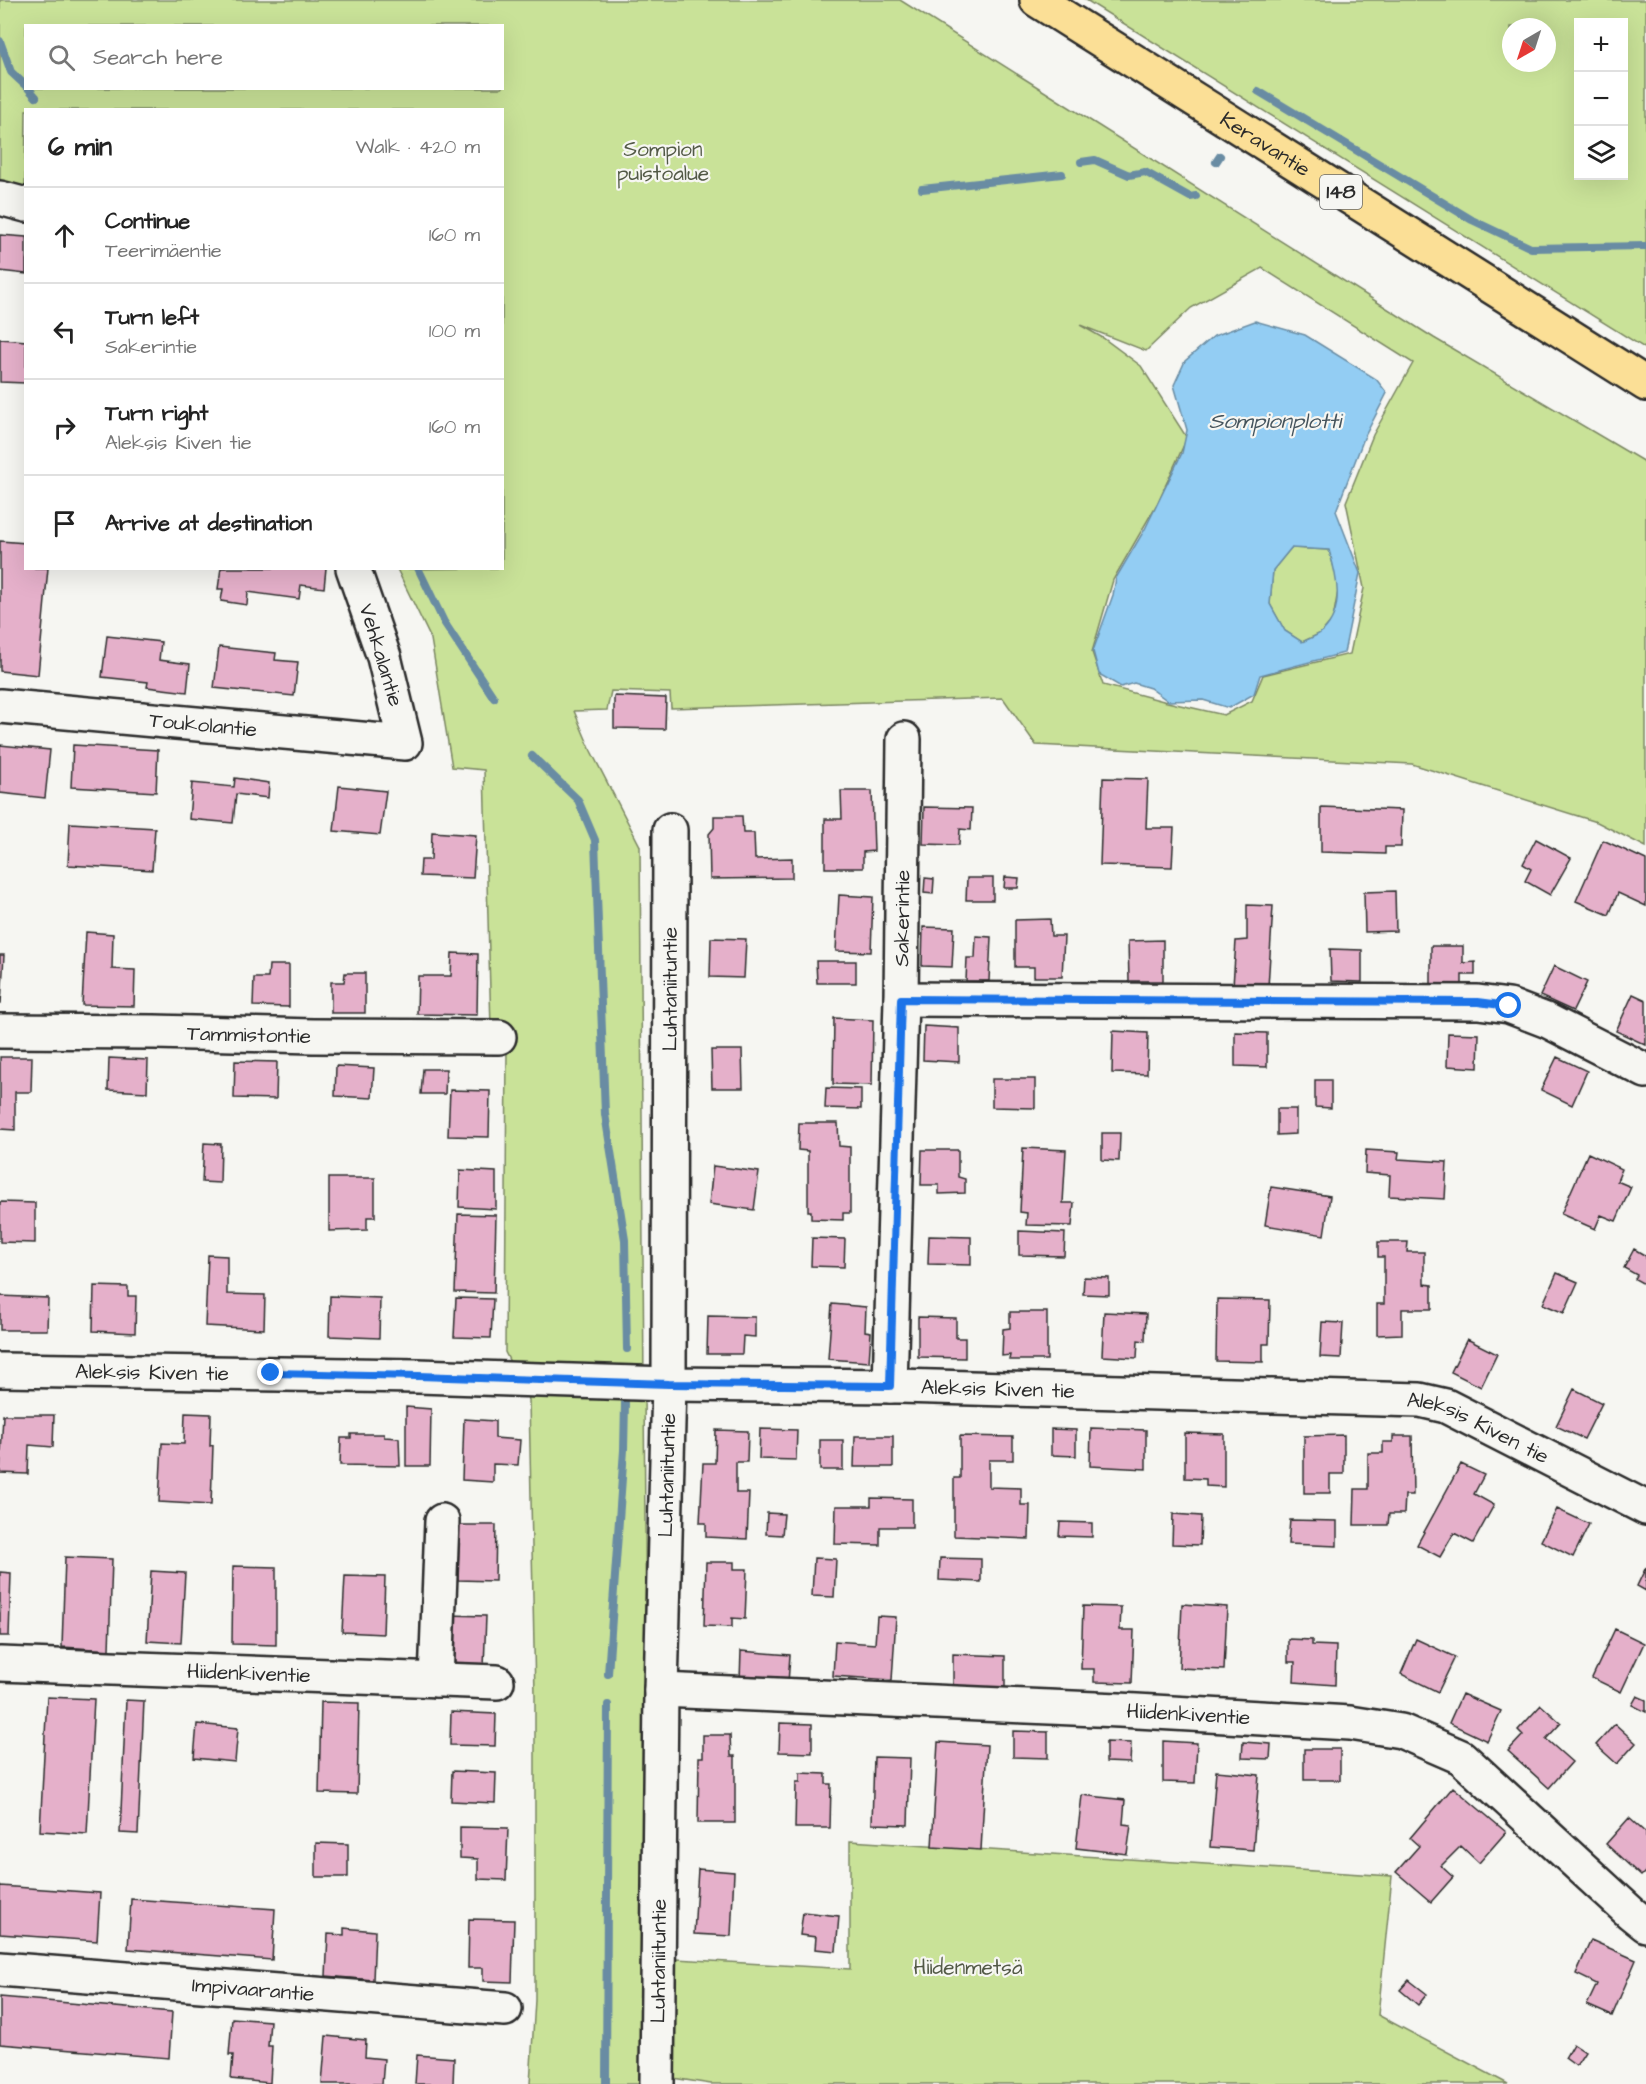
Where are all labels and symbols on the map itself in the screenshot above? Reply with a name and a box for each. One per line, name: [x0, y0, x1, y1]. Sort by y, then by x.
north arrow: [1502, 18, 1556, 72]
street label: Keravantie: [1215, 105, 1316, 183]
park label: Sompion puistoalue: [617, 135, 709, 189]
road number: 148: [1320, 175, 1362, 209]
water label: Sompionplotti: [1209, 406, 1344, 437]
street label: Vehkalantie: [352, 600, 410, 710]
street label: Toukolantie: [148, 705, 258, 744]
street label: Sakerintie: [887, 870, 917, 967]
street label: Luhtaniituntie: [655, 927, 684, 1051]
route start: [1495, 992, 1521, 1018]
street label: Tammistontie: [187, 1018, 311, 1050]
street label: Aleksis Kiven tie: [75, 1357, 229, 1388]
route end: [257, 1359, 283, 1385]
street label: Aleksis Kiven tie: [920, 1372, 1075, 1405]
street label: Aleksis Kiven tie: [1406, 1385, 1554, 1471]
street label: Luhtaniituntie: [650, 1413, 683, 1538]
street label: Hiidenkiventie: [187, 1656, 311, 1690]
street label: Hiidenkiventie: [1126, 1696, 1251, 1732]
street label: Luhtaniituntie: [643, 1899, 673, 2023]
park label: Hiidenmetsä: [913, 1953, 1023, 1982]
street label: Impivaarantie: [191, 1970, 315, 2008]

